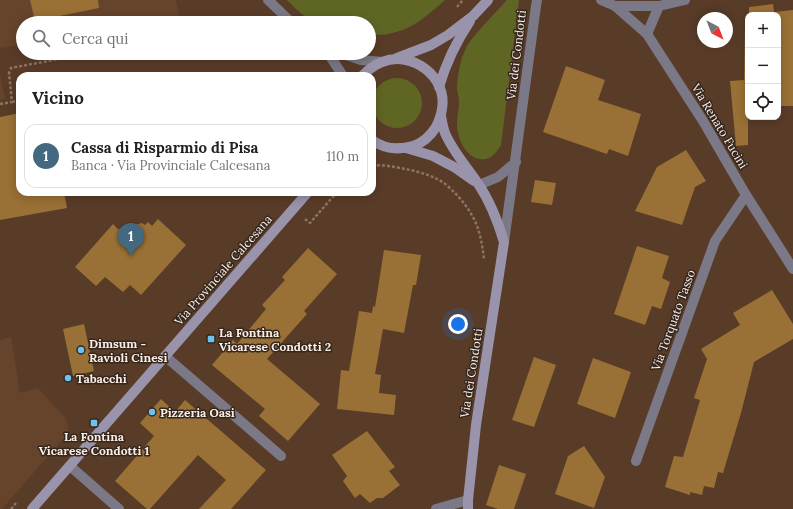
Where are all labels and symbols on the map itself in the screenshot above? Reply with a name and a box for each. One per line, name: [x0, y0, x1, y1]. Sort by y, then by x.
street label: Via dei Condotti: [503, 9, 529, 102]
north arrow: [697, 12, 733, 48]
street label: Via Renato Fucini: [688, 80, 751, 171]
street label: Via Provinciale Calcesana: [170, 212, 275, 329]
pin: 1: [118, 223, 144, 256]
street label: Via Torquato Tasso: [647, 267, 698, 373]
your location: [448, 314, 468, 334]
place label: La Fontina Vicarese Condotti 2: [219, 325, 331, 354]
street label: Via dei Condotti: [456, 327, 485, 420]
marker: La Fontina Vicarese Condotti 2: [206, 334, 216, 344]
place label: Dimsum - Ravioli Cinesi: [89, 336, 167, 365]
marker: Dimsum - Ravioli Cinesi: [76, 345, 86, 355]
place label: Tabacchi: [76, 371, 127, 386]
marker: Tabacchi: [63, 373, 73, 383]
place label: Pizzeria Oasi: [160, 405, 235, 420]
marker: Pizzeria Oasi: [147, 407, 157, 417]
marker: La Fontina Vicarese Condotti 1: [89, 418, 99, 428]
place label: La Fontina Vicarese Condotti 1: [39, 429, 149, 458]

